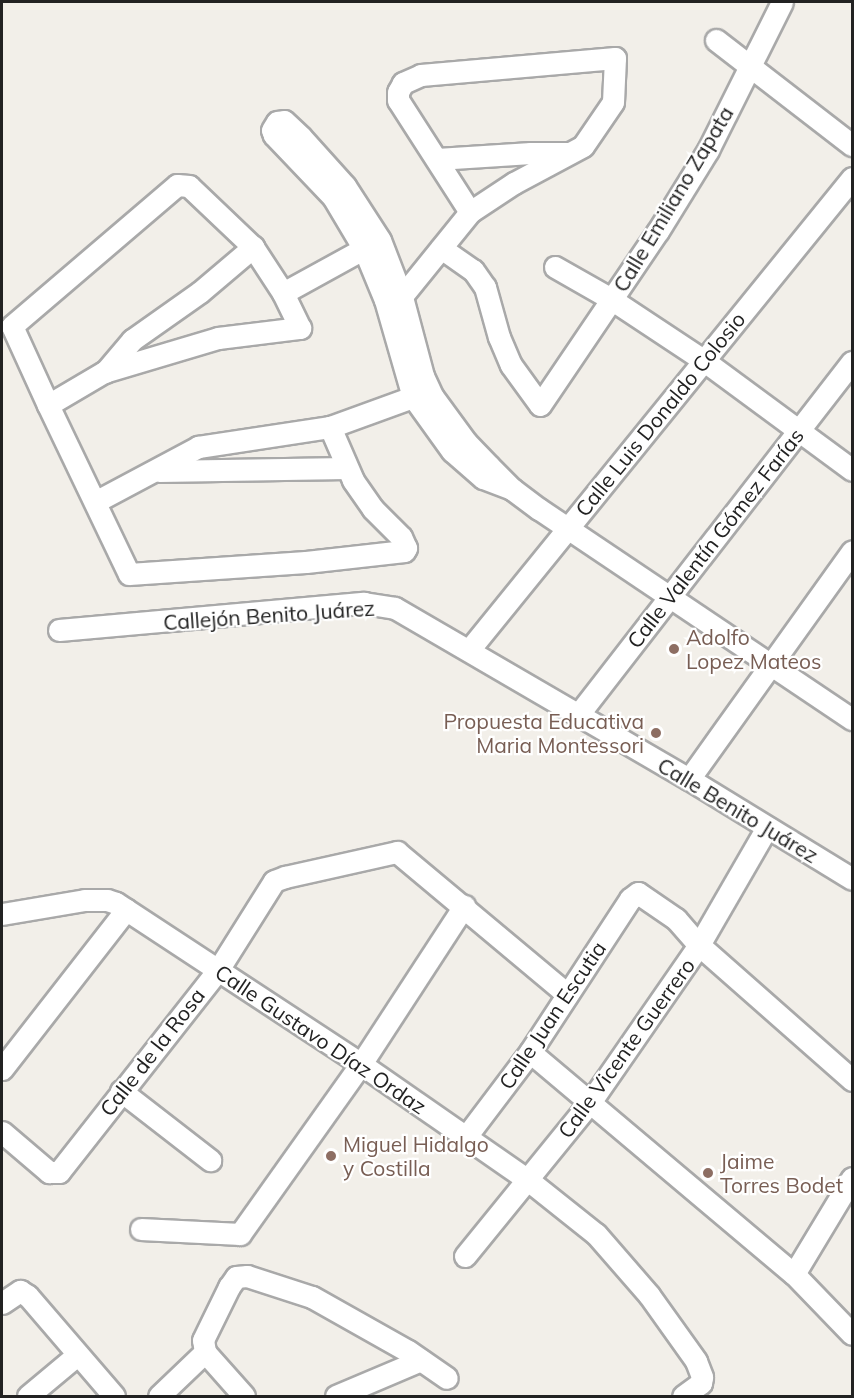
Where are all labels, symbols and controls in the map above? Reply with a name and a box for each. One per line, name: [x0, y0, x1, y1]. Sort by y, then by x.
street label: Calle Emiliano Zapata: [608, 102, 738, 296]
street label: Calle Luis Donaldo Colosio: [570, 307, 750, 521]
street label: Calle Valentín Gómez Farías: [621, 423, 809, 653]
street label: Callejón Benito Juárez: [162, 595, 376, 635]
place label: Adolfo Lopez Mateos: [686, 624, 821, 674]
marker: Adolfo Lopez Mateos: [667, 642, 681, 656]
place label: Propuesta Educativa Maria Montessori: [443, 708, 644, 758]
marker: Propuesta Educativa Maria Montessori: [649, 726, 663, 740]
street label: Calle Benito Juárez: [653, 752, 823, 868]
street label: Calle Juan Escutia: [493, 936, 611, 1094]
street label: Calle Vicente Guerrero: [552, 953, 700, 1143]
street label: Calle Gustavo Díaz Ordaz: [211, 959, 431, 1119]
street label: Calle de la Rosa: [94, 983, 210, 1121]
place label: Miguel Hidalgo y Costilla: [343, 1131, 489, 1181]
place label: Jaime Torres Bodet: [720, 1148, 843, 1198]
marker: Miguel Hidalgo y Costilla: [324, 1149, 338, 1163]
marker: Jaime Torres Bodet: [701, 1166, 715, 1180]

